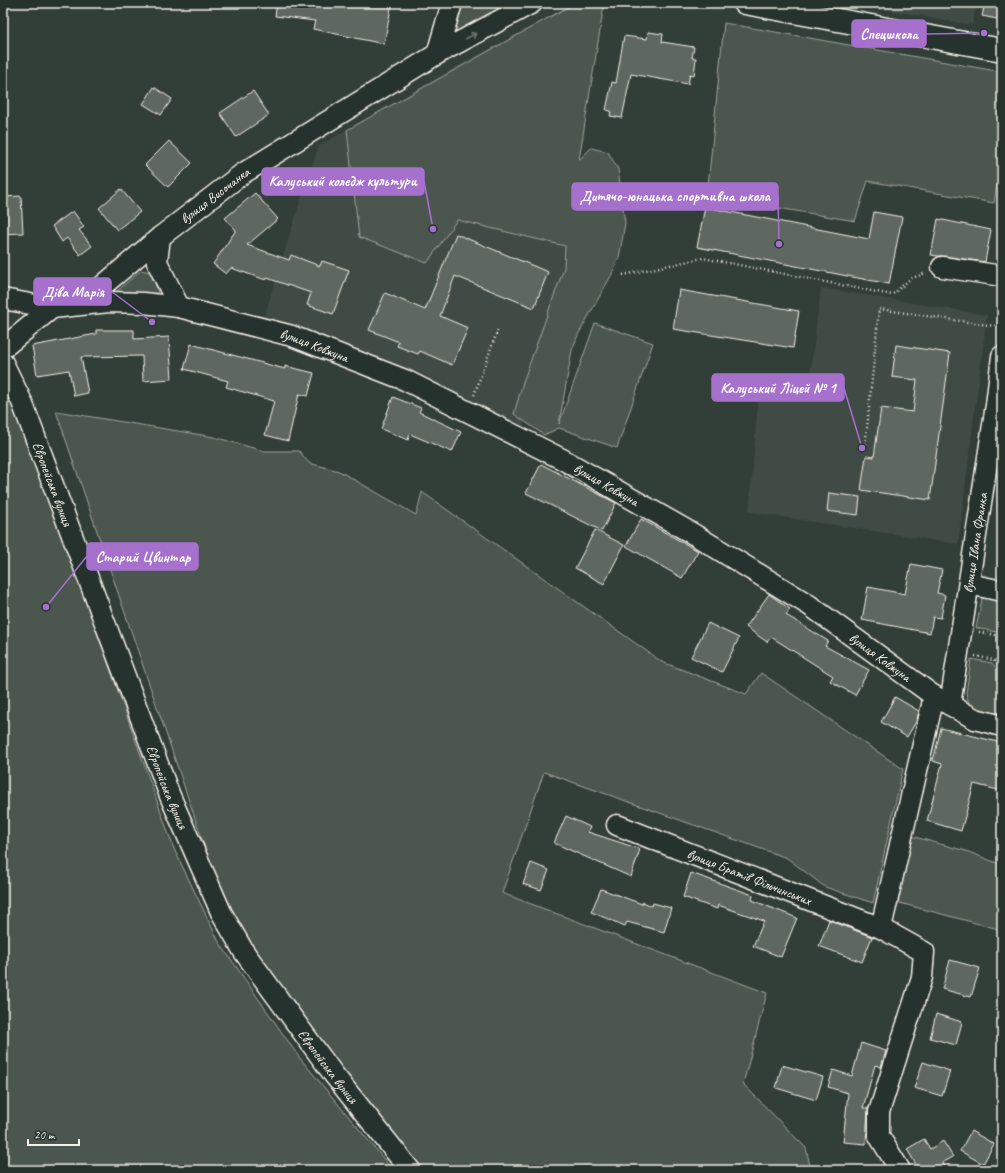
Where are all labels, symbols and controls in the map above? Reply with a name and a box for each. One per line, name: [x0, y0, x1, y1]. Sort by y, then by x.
callout: Спецшкола: [852, 20, 926, 47]
text: Спецшкола: [860, 25, 919, 44]
one-way arrow: [465, 31, 477, 39]
street label: вулиця Височанка: [176, 162, 253, 227]
callout: Калуський коледж культури: [262, 168, 424, 195]
text: Калуський коледж культури: [269, 172, 418, 191]
callout: Дитячо-юнацька спортивна школа: [572, 183, 778, 210]
text: Дитячо-юнацька спортивна школа: [580, 187, 772, 206]
callout: Діва Марія: [34, 278, 111, 305]
text: Діва Марія: [42, 283, 105, 302]
street label: вулиця Ковжуна: [278, 325, 352, 366]
callout: Калуський Ліцей № 1: [712, 374, 844, 401]
text: Калуський Ліцей № 1: [720, 379, 838, 398]
street label: Європейська вулиця: [29, 439, 77, 529]
street label: вулиця Ковжуна: [571, 459, 643, 510]
street label: вулиця Івана Франка: [959, 491, 991, 594]
callout: Старий Цвинтар: [87, 543, 198, 570]
text: Старий Цвинтар: [96, 548, 192, 567]
street label: вулиця Ковжуна: [846, 629, 915, 686]
street label: Європейська вулиця: [143, 743, 192, 832]
street label: вулиця Братів Фільчинських: [685, 845, 815, 909]
street label: Європейська вулиця: [295, 1026, 362, 1107]
scale bar: [28, 1121, 79, 1147]
text: 20 m: [34, 1127, 56, 1143]

